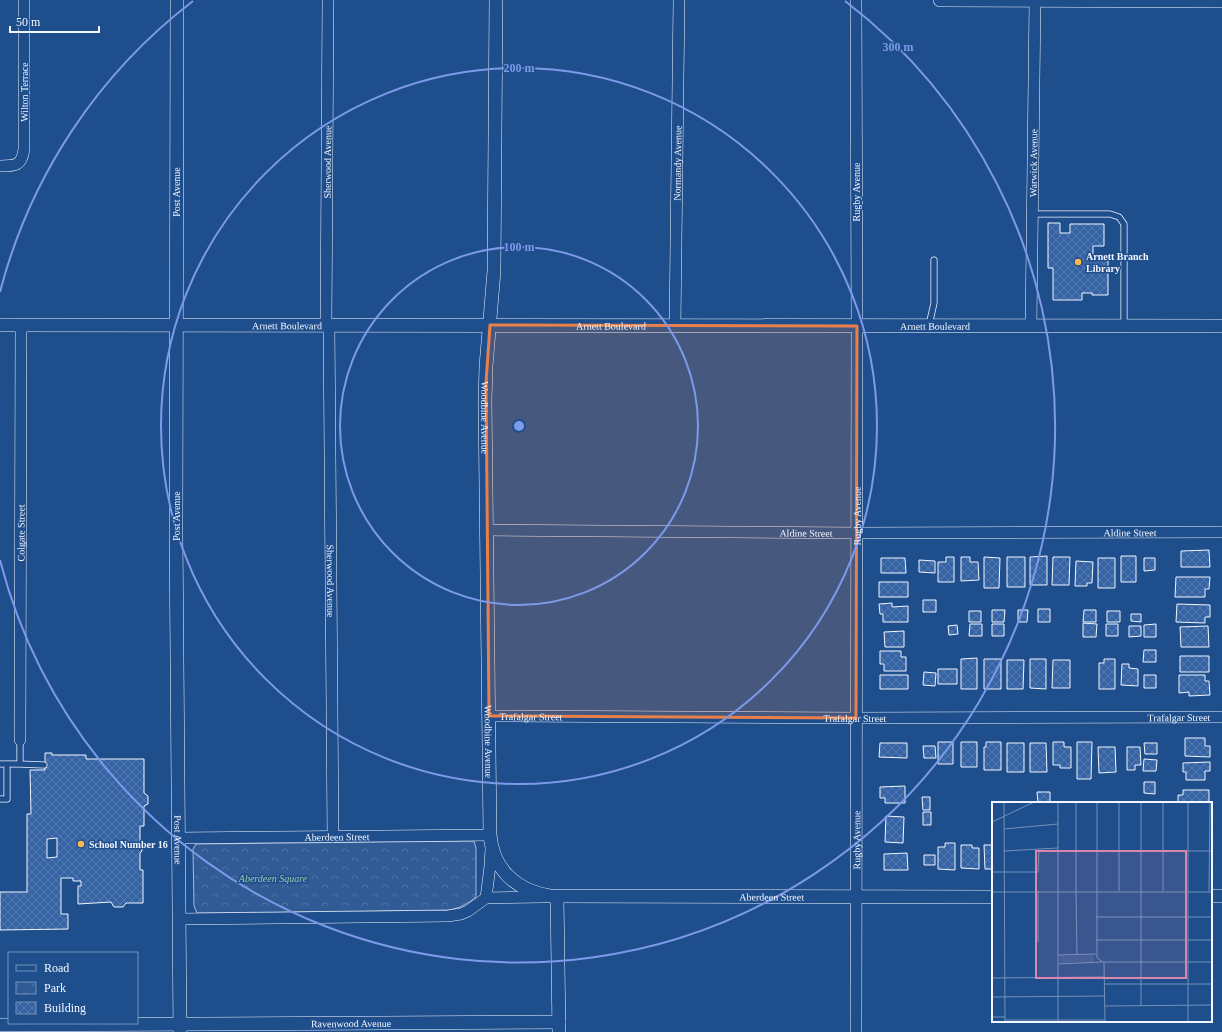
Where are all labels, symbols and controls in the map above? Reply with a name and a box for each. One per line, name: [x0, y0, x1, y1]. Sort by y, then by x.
scale bar: [10, 8, 99, 34]
text: 50 m: [16, 15, 41, 29]
text: 300 m: [883, 40, 914, 54]
text: 200 m: [504, 61, 535, 75]
street label: Wilton Terrace: [19, 62, 30, 122]
street label: Sherwood Avenue: [322, 125, 333, 199]
street label: Normandy Avenue: [672, 125, 683, 201]
street label: Warwick Avenue: [1028, 128, 1039, 197]
street label: Rugby Avenue: [851, 162, 862, 221]
street label: Post Avenue: [171, 167, 182, 217]
text: 100 m: [504, 240, 535, 254]
place label: Arnett Branch Library: [1086, 251, 1149, 274]
marker: Arnett Branch Library: [1073, 257, 1083, 267]
street label: Arnett Boulevard: [252, 320, 322, 331]
street label: Arnett Boulevard: [576, 320, 646, 332]
street label: Arnett Boulevard: [900, 321, 970, 332]
street label: Woodbine Avenue: [479, 381, 491, 455]
centre of rings: [512, 419, 526, 433]
street label: Rugby Avenue: [852, 486, 863, 546]
street label: Post Avenue: [171, 491, 182, 541]
street label: Colgate Street: [15, 504, 27, 562]
street label: Aldine Street: [779, 527, 833, 539]
street label: Aldine Street: [1103, 527, 1157, 538]
street label: Sherwood Avenue: [325, 544, 336, 618]
street label: Woodbine Avenue: [483, 705, 494, 779]
street label: Trafalgar Street: [500, 711, 563, 722]
street label: Trafalgar Street: [1148, 712, 1211, 723]
street label: Trafalgar Street: [824, 713, 887, 724]
inset map: [992, 802, 1212, 1022]
street label: Rugby Avenue: [851, 810, 862, 870]
street label: Post Avenue: [172, 815, 184, 865]
street label: Aberdeen Street: [305, 831, 370, 843]
marker: School Number 16: [76, 839, 86, 849]
place label: School Number 16: [89, 839, 168, 850]
park label: Aberdeen Square: [238, 873, 308, 884]
street label: Aberdeen Street: [739, 891, 804, 903]
legend: [8, 952, 138, 1024]
text: Road: [44, 961, 69, 975]
text: Park: [44, 981, 66, 995]
text: Building: [44, 1001, 86, 1015]
street label: Ravenwood Avenue: [311, 1018, 392, 1029]

